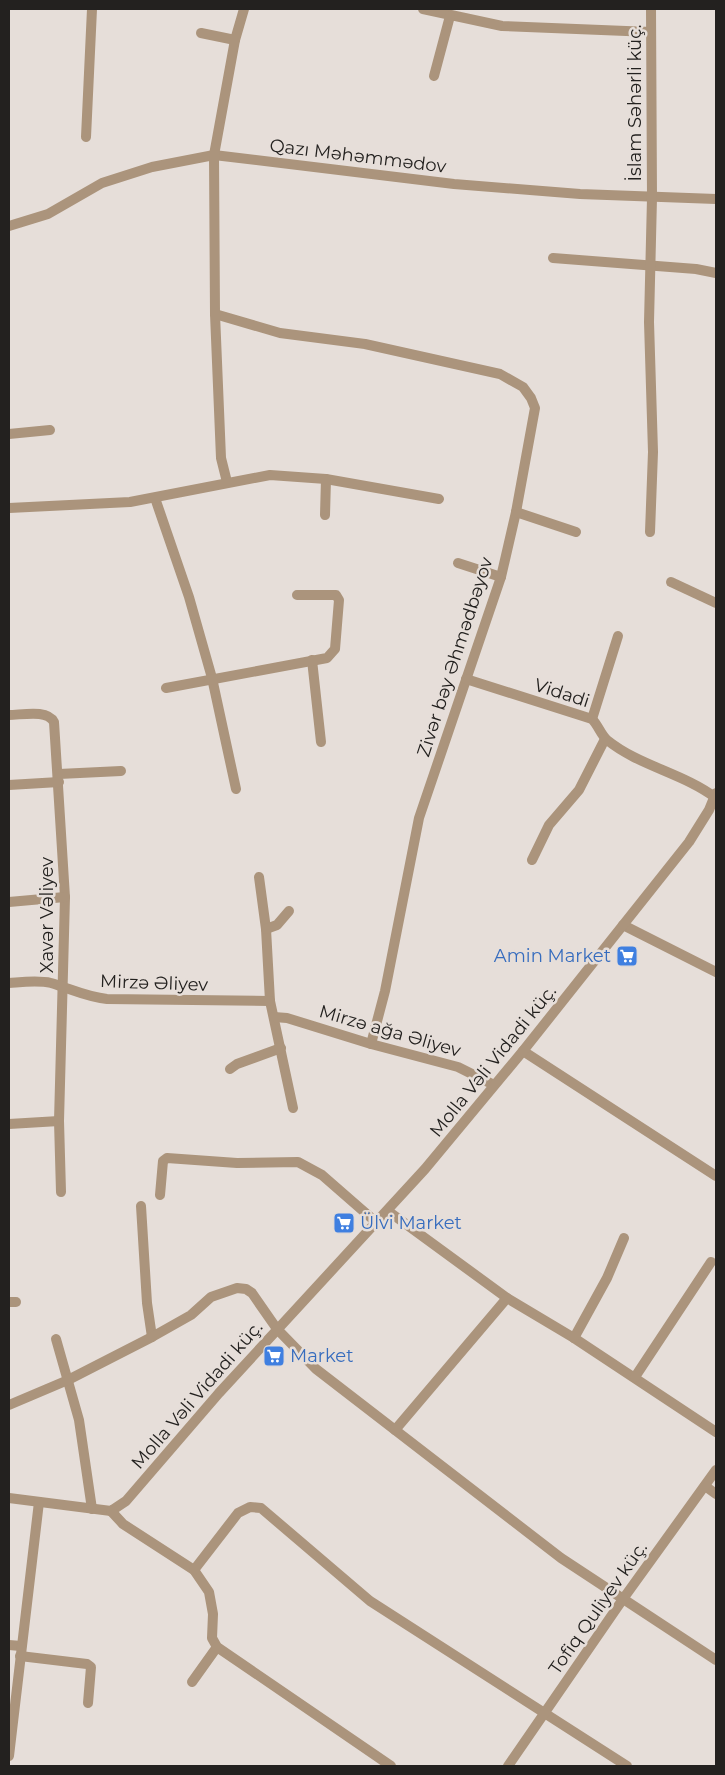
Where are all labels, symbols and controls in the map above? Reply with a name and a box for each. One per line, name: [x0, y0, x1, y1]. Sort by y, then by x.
street label: İslam Səhərli küç.: [624, 25, 646, 181]
street label: Qazı Məhəmmədov: [269, 134, 448, 178]
street label: Zivər bəy Əhmədbəyov: [412, 554, 498, 759]
street label: Vidadi: [532, 674, 592, 712]
street label: Xavər Vəliyev: [36, 857, 58, 973]
supermarket icon: Amin Market: [615, 944, 639, 968]
place label: Amin Market: [494, 945, 611, 967]
street label: Mirzə Əliyev: [100, 970, 209, 996]
street label: Molla Vəli Vidadi küç.: [425, 981, 561, 1141]
street label: Mirzə ağa Əliyev: [317, 1000, 464, 1062]
supermarket icon: Ülvi Market: [332, 1211, 356, 1235]
place label: Ülvi Market: [360, 1212, 462, 1234]
street label: Molla Vəli Vidadi küç.: [127, 1316, 267, 1474]
supermarket icon: Market: [262, 1344, 286, 1368]
place label: Market: [290, 1345, 353, 1367]
street label: Tofiq Quliyev küç.: [544, 1537, 652, 1679]

